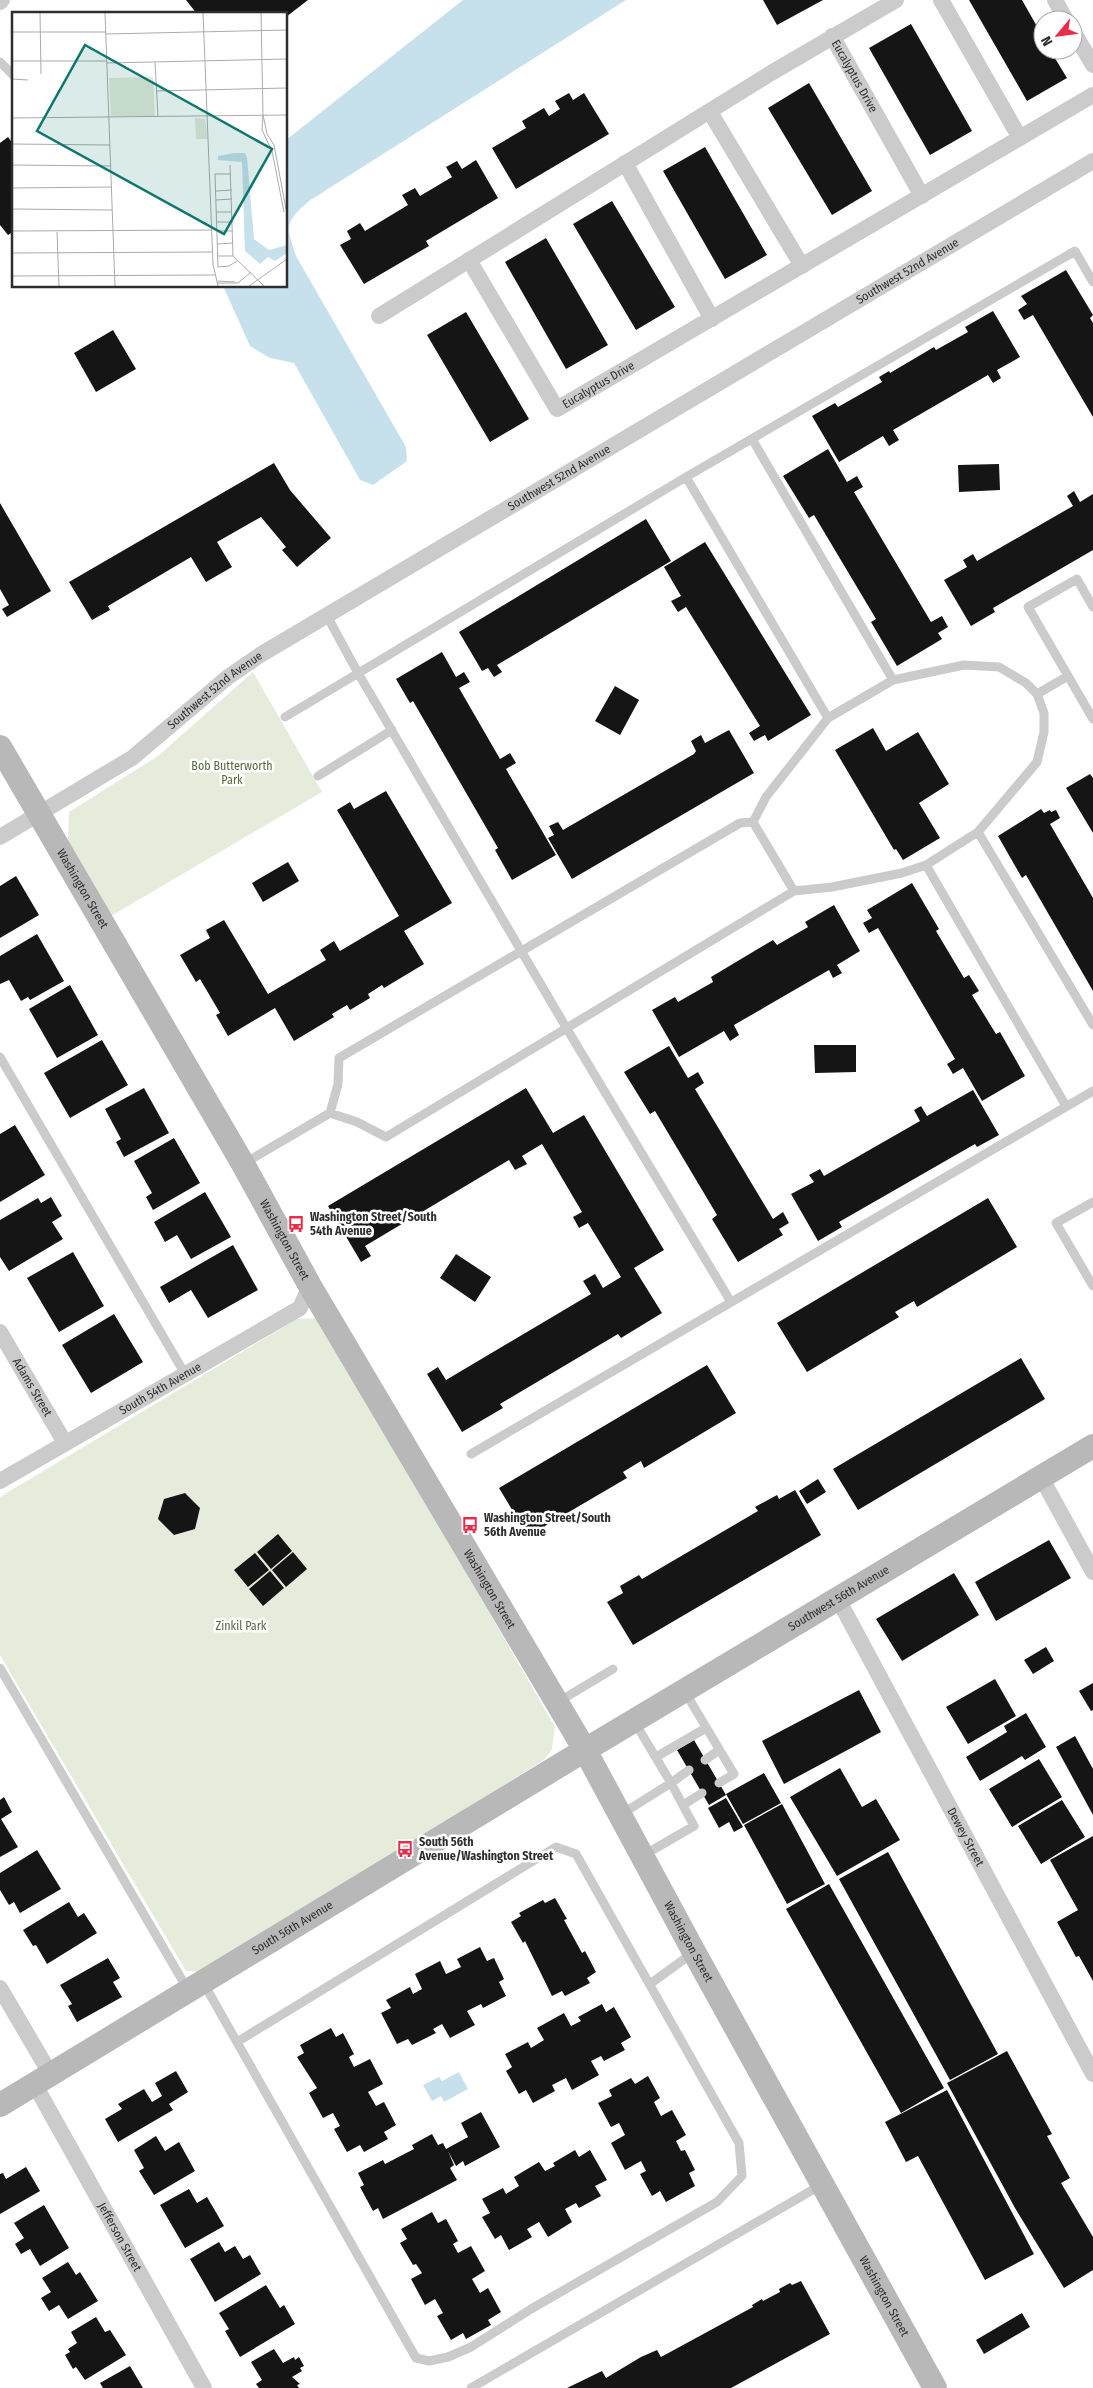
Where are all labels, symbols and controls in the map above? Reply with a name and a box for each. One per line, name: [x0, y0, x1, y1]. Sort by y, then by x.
north arrow: [1033, 10, 1083, 60]
inset map: [12, 12, 288, 288]
text: N: [1038, 33, 1057, 49]
street label: Eucalyptus Drive: [829, 37, 881, 115]
street label: Southwest 52nd Avenue: [854, 235, 961, 307]
street label: Eucalyptus Drive: [560, 358, 637, 411]
street label: Southwest 52nd Avenue: [505, 442, 613, 513]
street label: Southwest 52nd Avenue: [165, 649, 265, 732]
park label: Bob Butterworth Park: [191, 759, 273, 787]
street label: Washington Street: [54, 846, 111, 931]
street label: Washington Street: [257, 1197, 312, 1282]
place label: Washington Street/South 54th Avenue: [310, 1210, 437, 1238]
bus stop icon: Washington Street/South 54th Avenue: [286, 1214, 306, 1234]
street label: Adams Street: [10, 1355, 55, 1419]
street label: South 54th Avenue: [117, 1359, 204, 1418]
place label: Washington Street/South 56th Avenue: [484, 1511, 611, 1539]
bus stop icon: Washington Street/South 56th Avenue: [460, 1515, 480, 1535]
street label: Washington Street: [461, 1547, 518, 1631]
street label: Southwest 56th Avenue: [786, 1563, 892, 1634]
park label: Zinkil Park: [216, 1619, 267, 1633]
street label: Dewey Street: [944, 1805, 987, 1869]
place label: South 56th Avenue/Washington Street: [418, 1835, 554, 1863]
bus stop icon: South 56th Avenue/Washington Street: [395, 1839, 415, 1859]
street label: South 56th Avenue: [249, 1898, 336, 1958]
street label: Washington Street: [661, 1899, 716, 1984]
street label: Jefferson Street: [95, 2200, 145, 2274]
street label: Washington Street: [856, 2254, 912, 2339]

